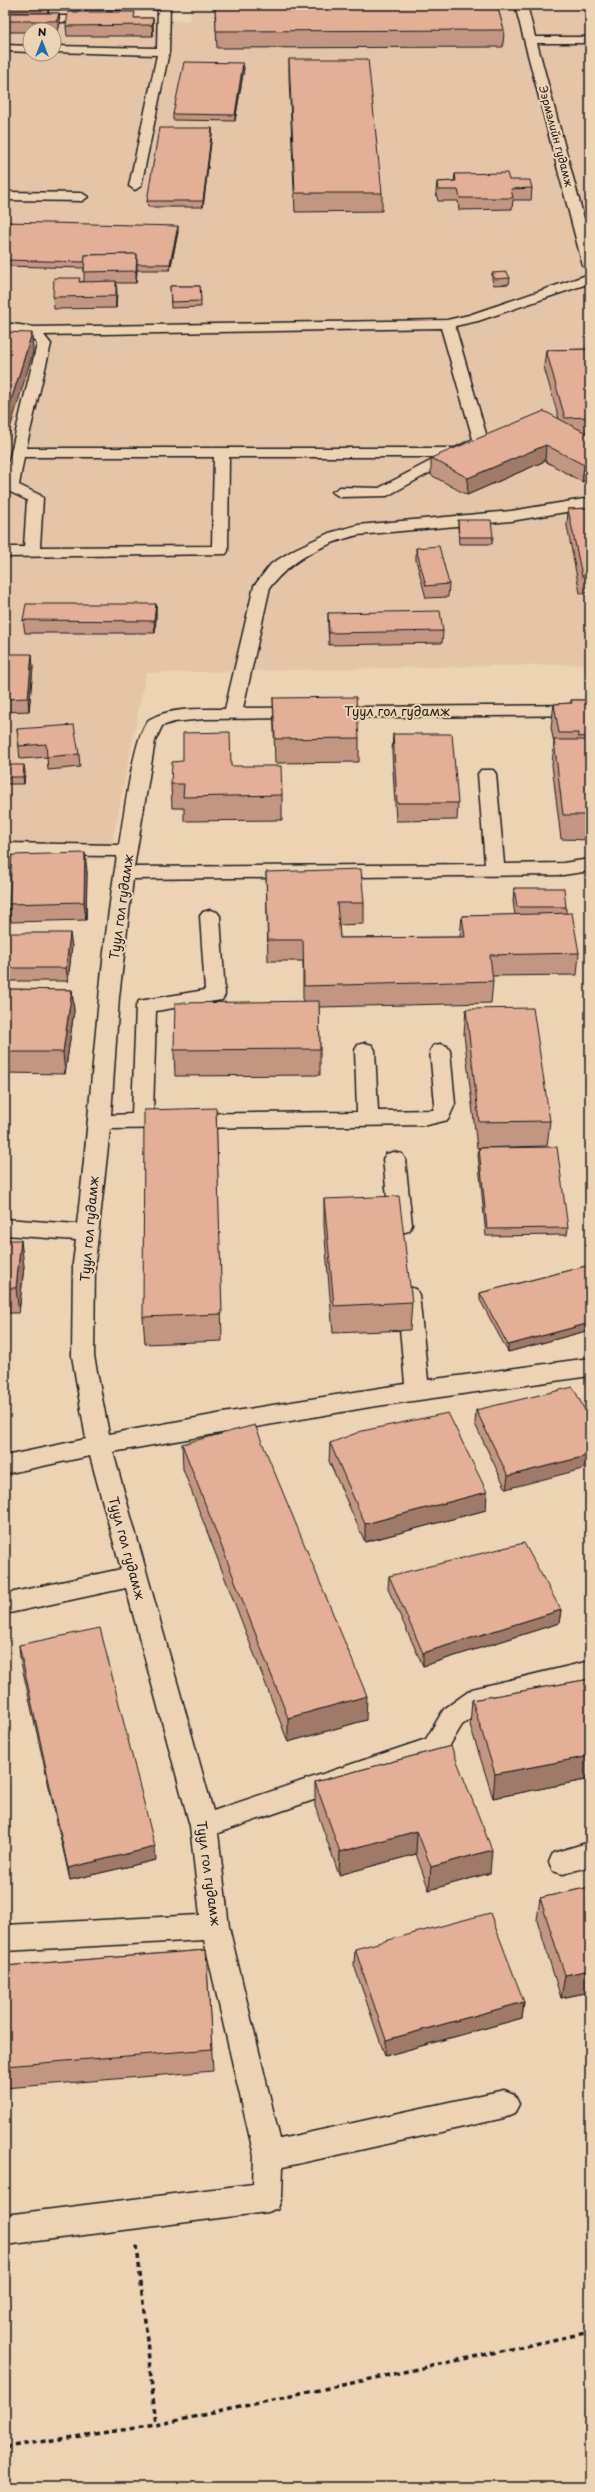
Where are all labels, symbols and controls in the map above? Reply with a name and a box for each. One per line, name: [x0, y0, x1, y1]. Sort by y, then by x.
north arrow: [22, 22, 62, 62]
text: N: [38, 23, 47, 40]
street label: Ээрмэлийн гудамж: [535, 83, 578, 188]
street label: Туул гол гудамж: [344, 701, 450, 720]
street label: Туул гол гудамж: [104, 853, 137, 961]
street label: Туул гол гудамж: [74, 1175, 103, 1282]
street label: Туул гол гудамж: [105, 1494, 150, 1602]
street label: Туул гол гудамж: [193, 1819, 226, 1927]

